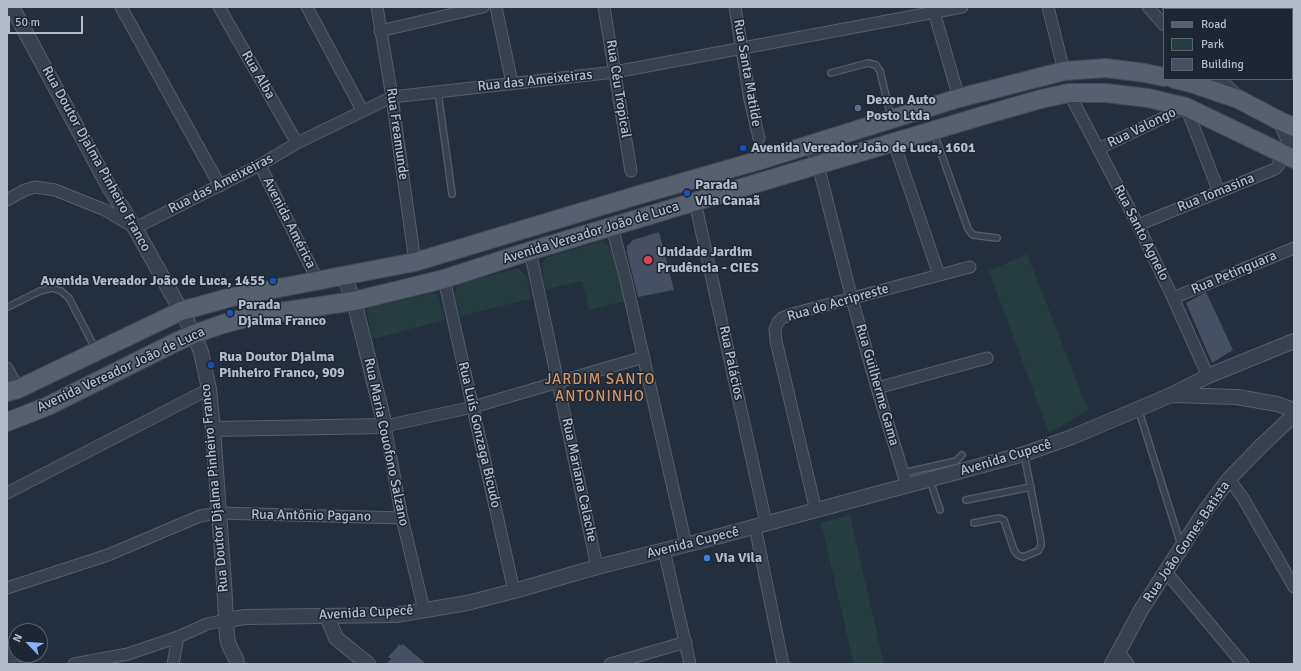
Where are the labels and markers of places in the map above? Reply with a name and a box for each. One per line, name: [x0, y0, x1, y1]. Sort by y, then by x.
place label: Dexon Auto Posto Ltda: [866, 92, 936, 124]
marker: Dexon Auto Posto Ltda: [853, 103, 863, 113]
place label: Avenida Vereador João de Luca, 1601: [751, 140, 976, 156]
marker: Avenida Vereador João de Luca, 1601: [738, 143, 748, 153]
place label: Parada Vila Canaã: [695, 177, 760, 210]
marker: Parada Vila Canaã: [682, 188, 692, 198]
place label: Unidade Jardim Prudência - CIES: [657, 244, 759, 276]
marker: Unidade Jardim Prudência - CIES: [642, 254, 654, 266]
place label: Avenida Vereador João de Luca, 1455: [40, 273, 265, 289]
marker: Avenida Vereador João de Luca, 1455: [268, 276, 278, 286]
place label: Parada Djalma Franco: [238, 297, 326, 330]
marker: Parada Djalma Franco: [225, 308, 235, 318]
place label: Rua Doutor Djalma Pinheiro Franco, 909: [219, 349, 345, 382]
marker: Rua Doutor Djalma Pinheiro Franco, 909: [206, 360, 216, 370]
place label: Via Vila: [715, 550, 762, 566]
marker: Via Vila: [702, 553, 712, 563]

